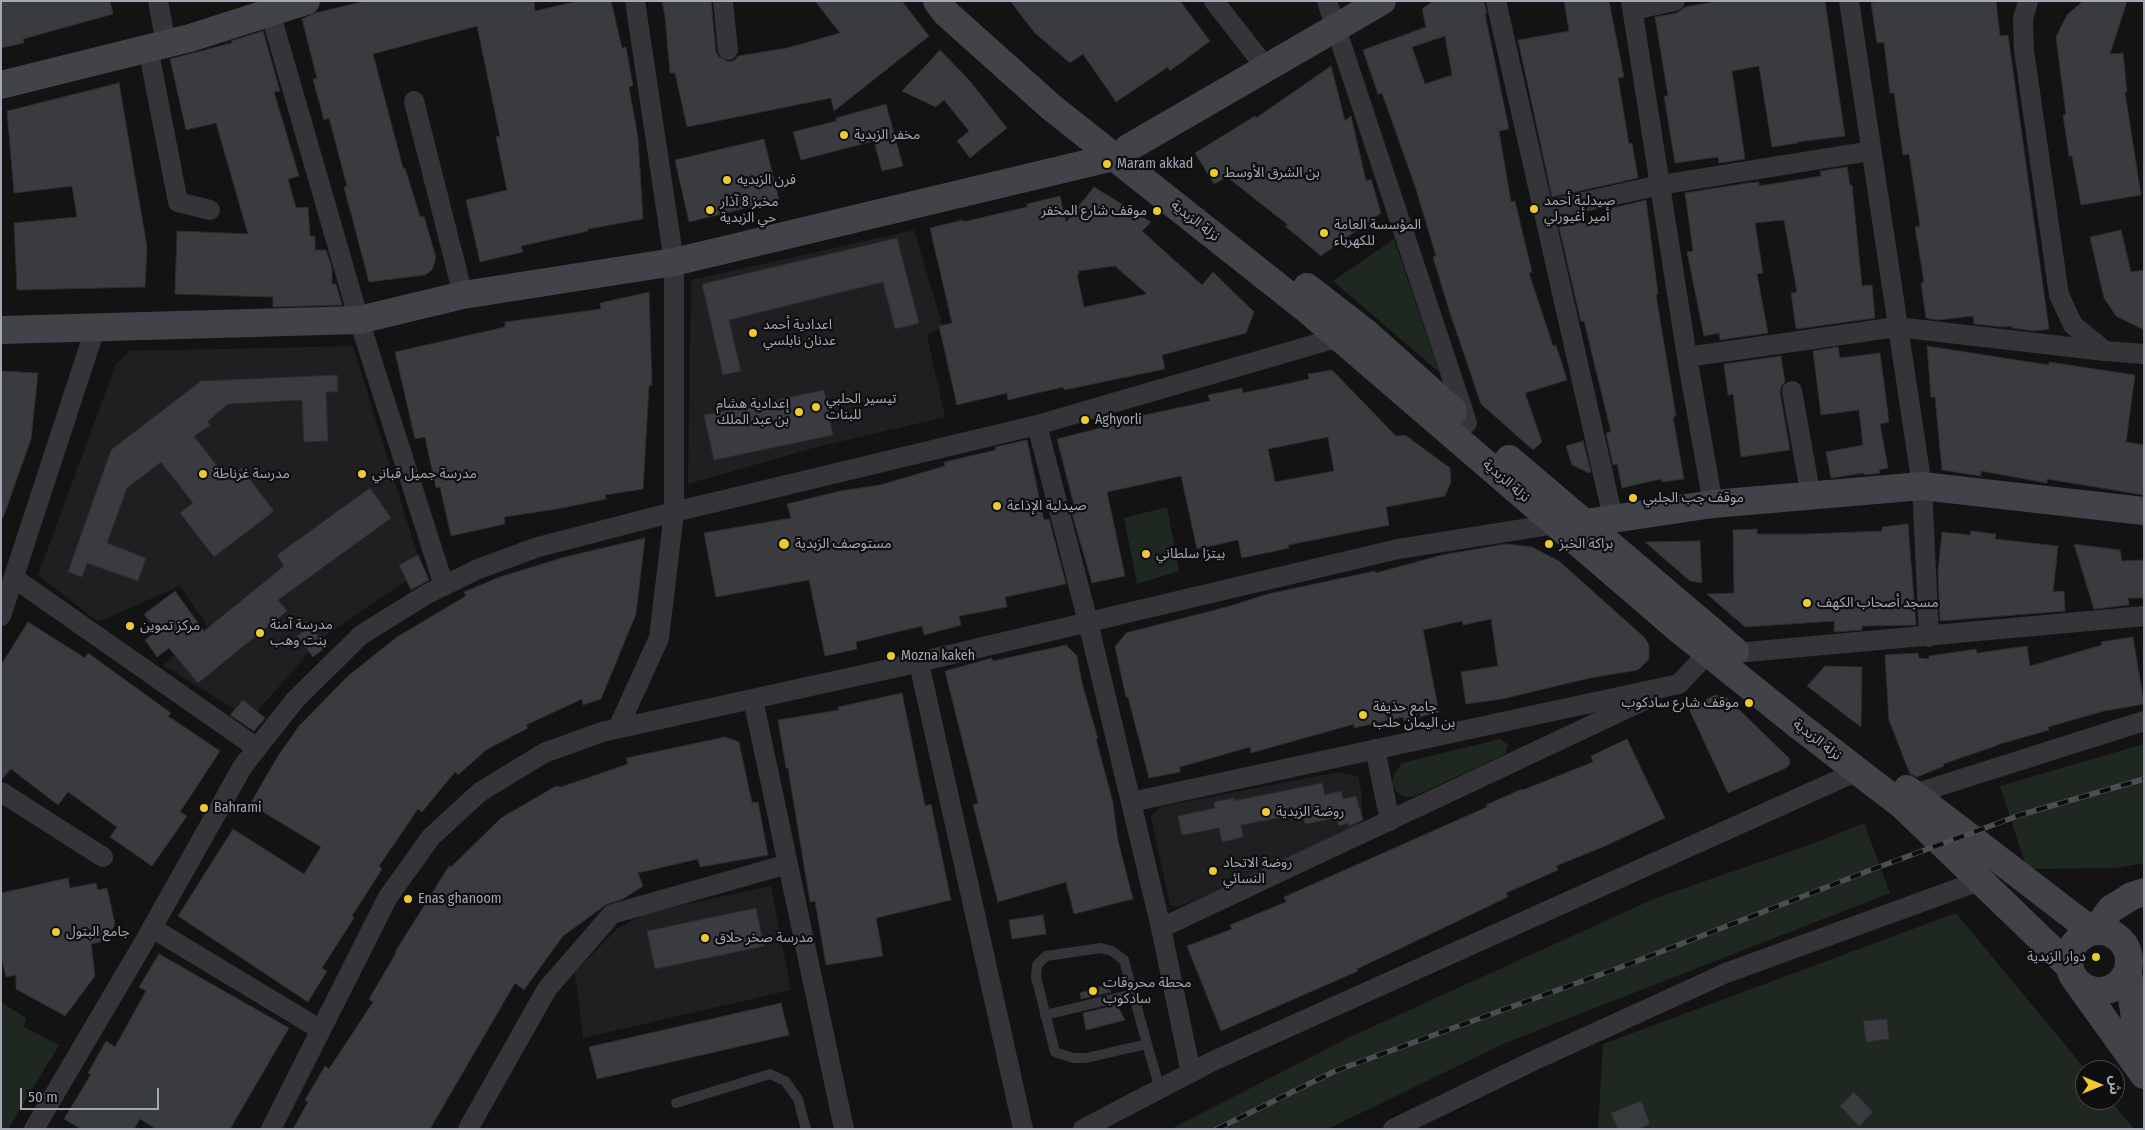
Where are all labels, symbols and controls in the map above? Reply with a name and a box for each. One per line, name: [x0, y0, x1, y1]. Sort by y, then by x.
place label: مخفر الزبدية: [854, 127, 920, 143]
marker: مخفر الزبدية: [838, 129, 850, 141]
place label: Maram akkad: [1117, 156, 1193, 172]
marker: Maram akkad: [1101, 158, 1113, 170]
place label: بن الشرق الأوسط: [1224, 165, 1320, 181]
marker: بن الشرق الأوسط: [1208, 167, 1220, 179]
place label: فرن الزبديه: [737, 172, 796, 188]
marker: فرن الزبديه: [721, 174, 733, 186]
place label: صيدلية أحمد أمير أغيورلي: [1544, 193, 1615, 226]
place label: مخبز 8 آذار حي الزبدية: [720, 194, 779, 226]
street label: نزلة الزبدية: [1167, 197, 1223, 245]
place label: موقف شارع المخفر: [1041, 203, 1147, 219]
marker: صيدلية أحمد أمير أغيورلي: [1528, 203, 1540, 215]
marker: مخبز 8 آذار حي الزبدية: [704, 204, 716, 216]
marker: موقف شارع المخفر: [1151, 205, 1163, 217]
place label: المؤسسة العامة للكهرباء: [1334, 217, 1421, 250]
marker: المؤسسة العامة للكهرباء: [1318, 227, 1330, 239]
place label: اعدادية أحمد عدنان نابلسي: [763, 317, 836, 350]
marker: اعدادية أحمد عدنان نابلسي: [747, 327, 759, 339]
place label: تيسير الحلبي للبنات: [826, 391, 897, 424]
place label: إعدادية هشام بن عبد الملك: [716, 396, 789, 428]
marker: تيسير الحلبي للبنات: [810, 401, 822, 413]
marker: إعدادية هشام بن عبد الملك: [793, 406, 805, 418]
place label: Aghyorli: [1095, 412, 1142, 428]
marker: Aghyorli: [1079, 414, 1091, 426]
street label: نزلة الزبدية: [1479, 456, 1533, 506]
place label: مدرسة غرناطة: [213, 466, 290, 482]
place label: مدرسة جميل قباني: [372, 466, 477, 482]
marker: مدرسة غرناطة: [197, 468, 209, 480]
marker: مدرسة جميل قباني: [356, 468, 368, 480]
place label: موقف جب الجلبي: [1643, 490, 1744, 506]
marker: موقف جب الجلبي: [1627, 492, 1639, 504]
place label: صيدلية الإذاعة: [1007, 498, 1087, 514]
marker: صيدلية الإذاعة: [991, 500, 1003, 512]
place label: مستوصف الزبدية: [795, 536, 892, 552]
place label: براكة الخبز: [1559, 536, 1613, 552]
marker: مستوصف الزبدية: [777, 537, 791, 551]
marker: براكة الخبز: [1543, 538, 1555, 550]
place label: بيتزا سلطاني: [1156, 546, 1225, 562]
marker: بيتزا سلطاني: [1140, 548, 1152, 560]
place label: مسجد أصحاب الكهف: [1817, 595, 1939, 611]
marker: مسجد أصحاب الكهف: [1801, 597, 1813, 609]
place label: مدرسة آمنة بنت وهب: [270, 617, 333, 650]
place label: مركز تموين: [140, 618, 200, 634]
marker: مركز تموين: [124, 620, 136, 632]
marker: مدرسة آمنة بنت وهب: [254, 627, 266, 639]
place label: Mozna kakeh: [901, 648, 975, 664]
marker: Mozna kakeh: [885, 650, 897, 662]
place label: موقف شارع سادكوب: [1622, 695, 1739, 711]
marker: موقف شارع سادكوب: [1743, 697, 1755, 709]
place label: جامع حذيفة بن اليمان حلب: [1373, 699, 1455, 732]
marker: جامع حذيفة بن اليمان حلب: [1357, 709, 1369, 721]
street label: نزلة الزبدية: [1789, 716, 1845, 764]
place label: Bahrami: [214, 800, 262, 816]
marker: Bahrami: [198, 802, 210, 814]
place label: روضة الزبدية: [1276, 804, 1344, 820]
marker: روضة الزبدية: [1260, 806, 1272, 818]
place label: روضة الاتحاد النسائي: [1223, 855, 1292, 888]
marker: روضة الاتحاد النسائي: [1207, 865, 1219, 877]
place label: Enas ghanoom: [418, 891, 502, 907]
marker: Enas ghanoom: [402, 893, 414, 905]
place label: جامع البتول: [66, 924, 130, 940]
marker: جامع البتول: [50, 926, 62, 938]
place label: مدرسة صخر حلاق: [715, 930, 813, 946]
marker: مدرسة صخر حلاق: [699, 932, 711, 944]
place label: دوار الزبدية: [2027, 949, 2086, 965]
marker: دوار الزبدية: [2090, 951, 2102, 963]
place label: محطة محروقات سادكوب: [1103, 975, 1192, 1008]
marker: محطة محروقات سادكوب: [1087, 985, 1099, 997]
north arrow: [2075, 1060, 2125, 1110]
text: ش: [2106, 1075, 2123, 1095]
scale bar: [22, 1078, 161, 1110]
text: 50 m: [28, 1088, 58, 1106]

